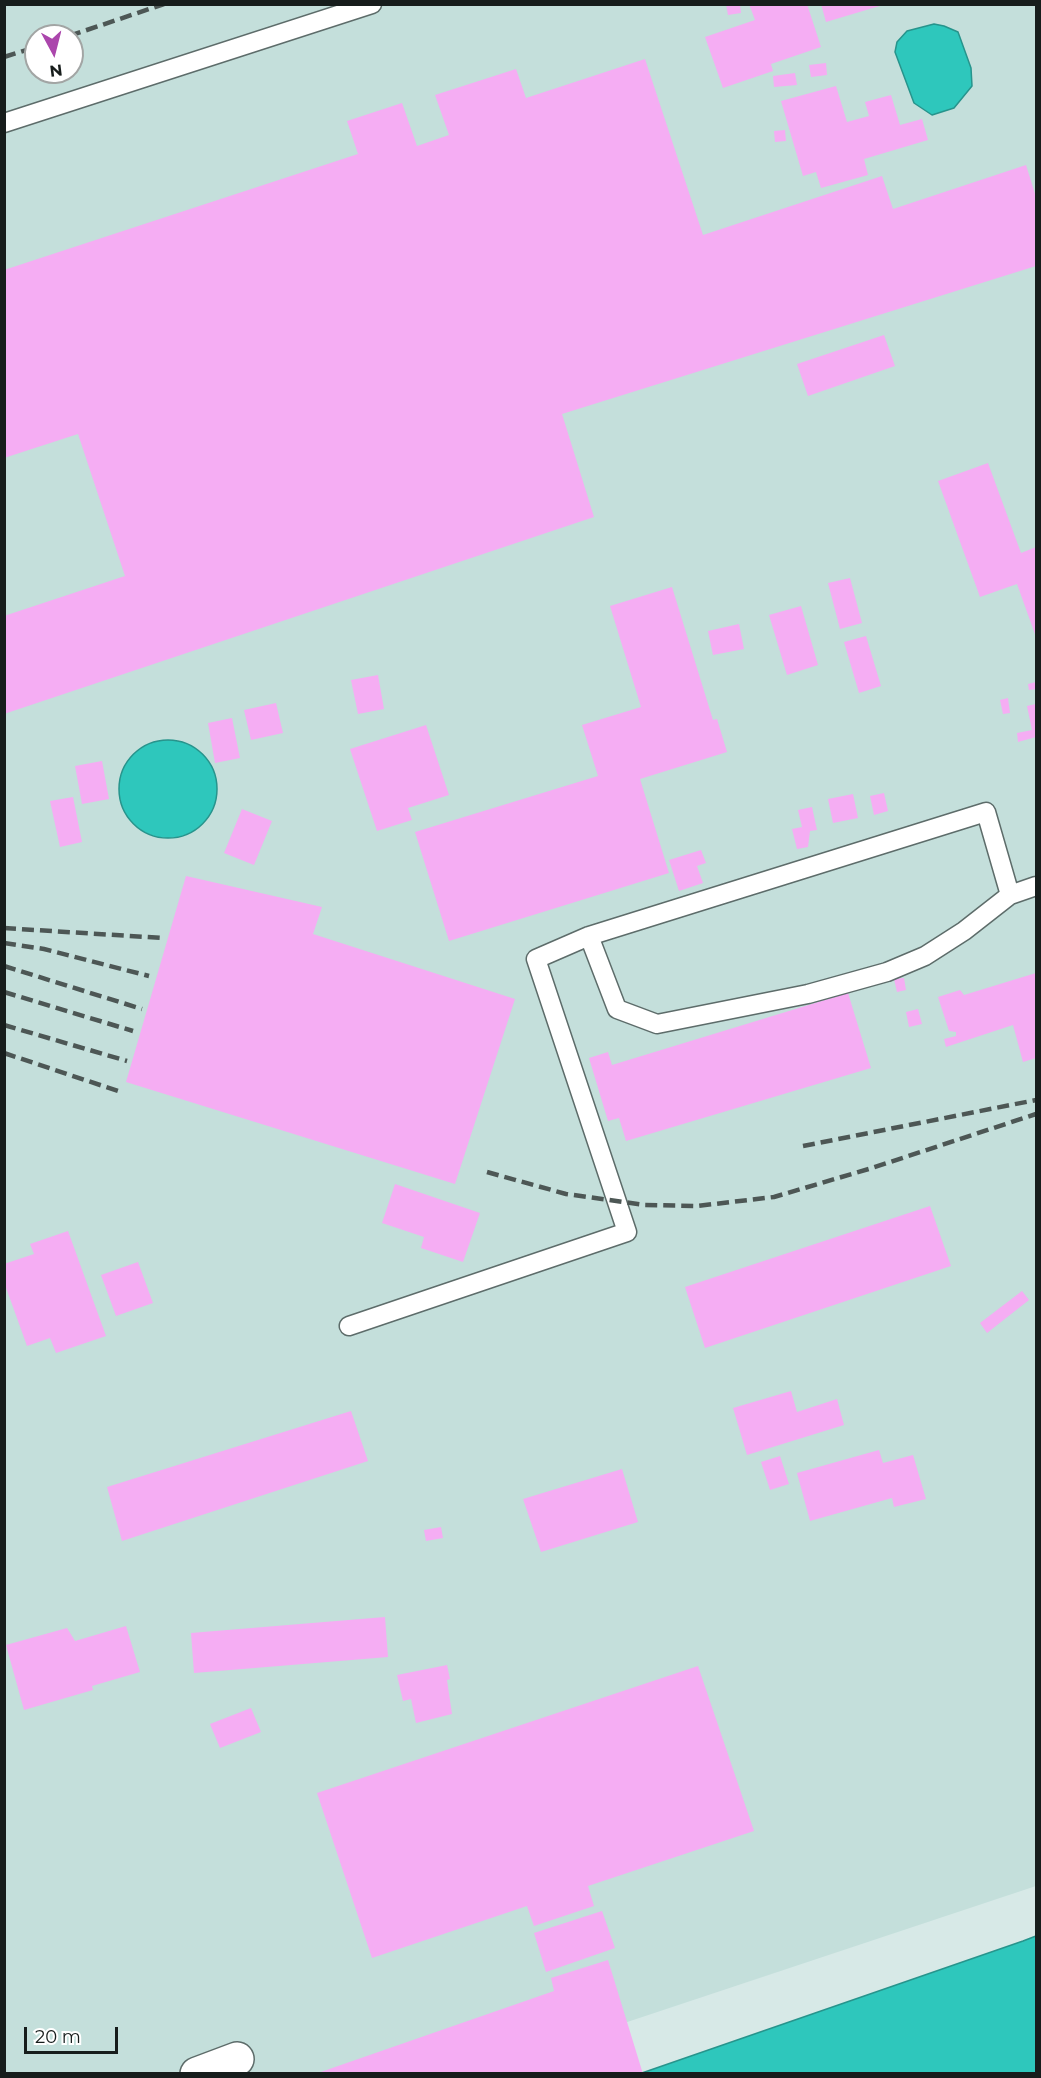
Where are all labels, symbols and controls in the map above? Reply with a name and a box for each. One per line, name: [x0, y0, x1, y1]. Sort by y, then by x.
north arrow: [24, 24, 84, 84]
text: N: [48, 60, 64, 81]
scale bar: [27, 2015, 122, 2053]
text: 20 m: [35, 2026, 81, 2048]

